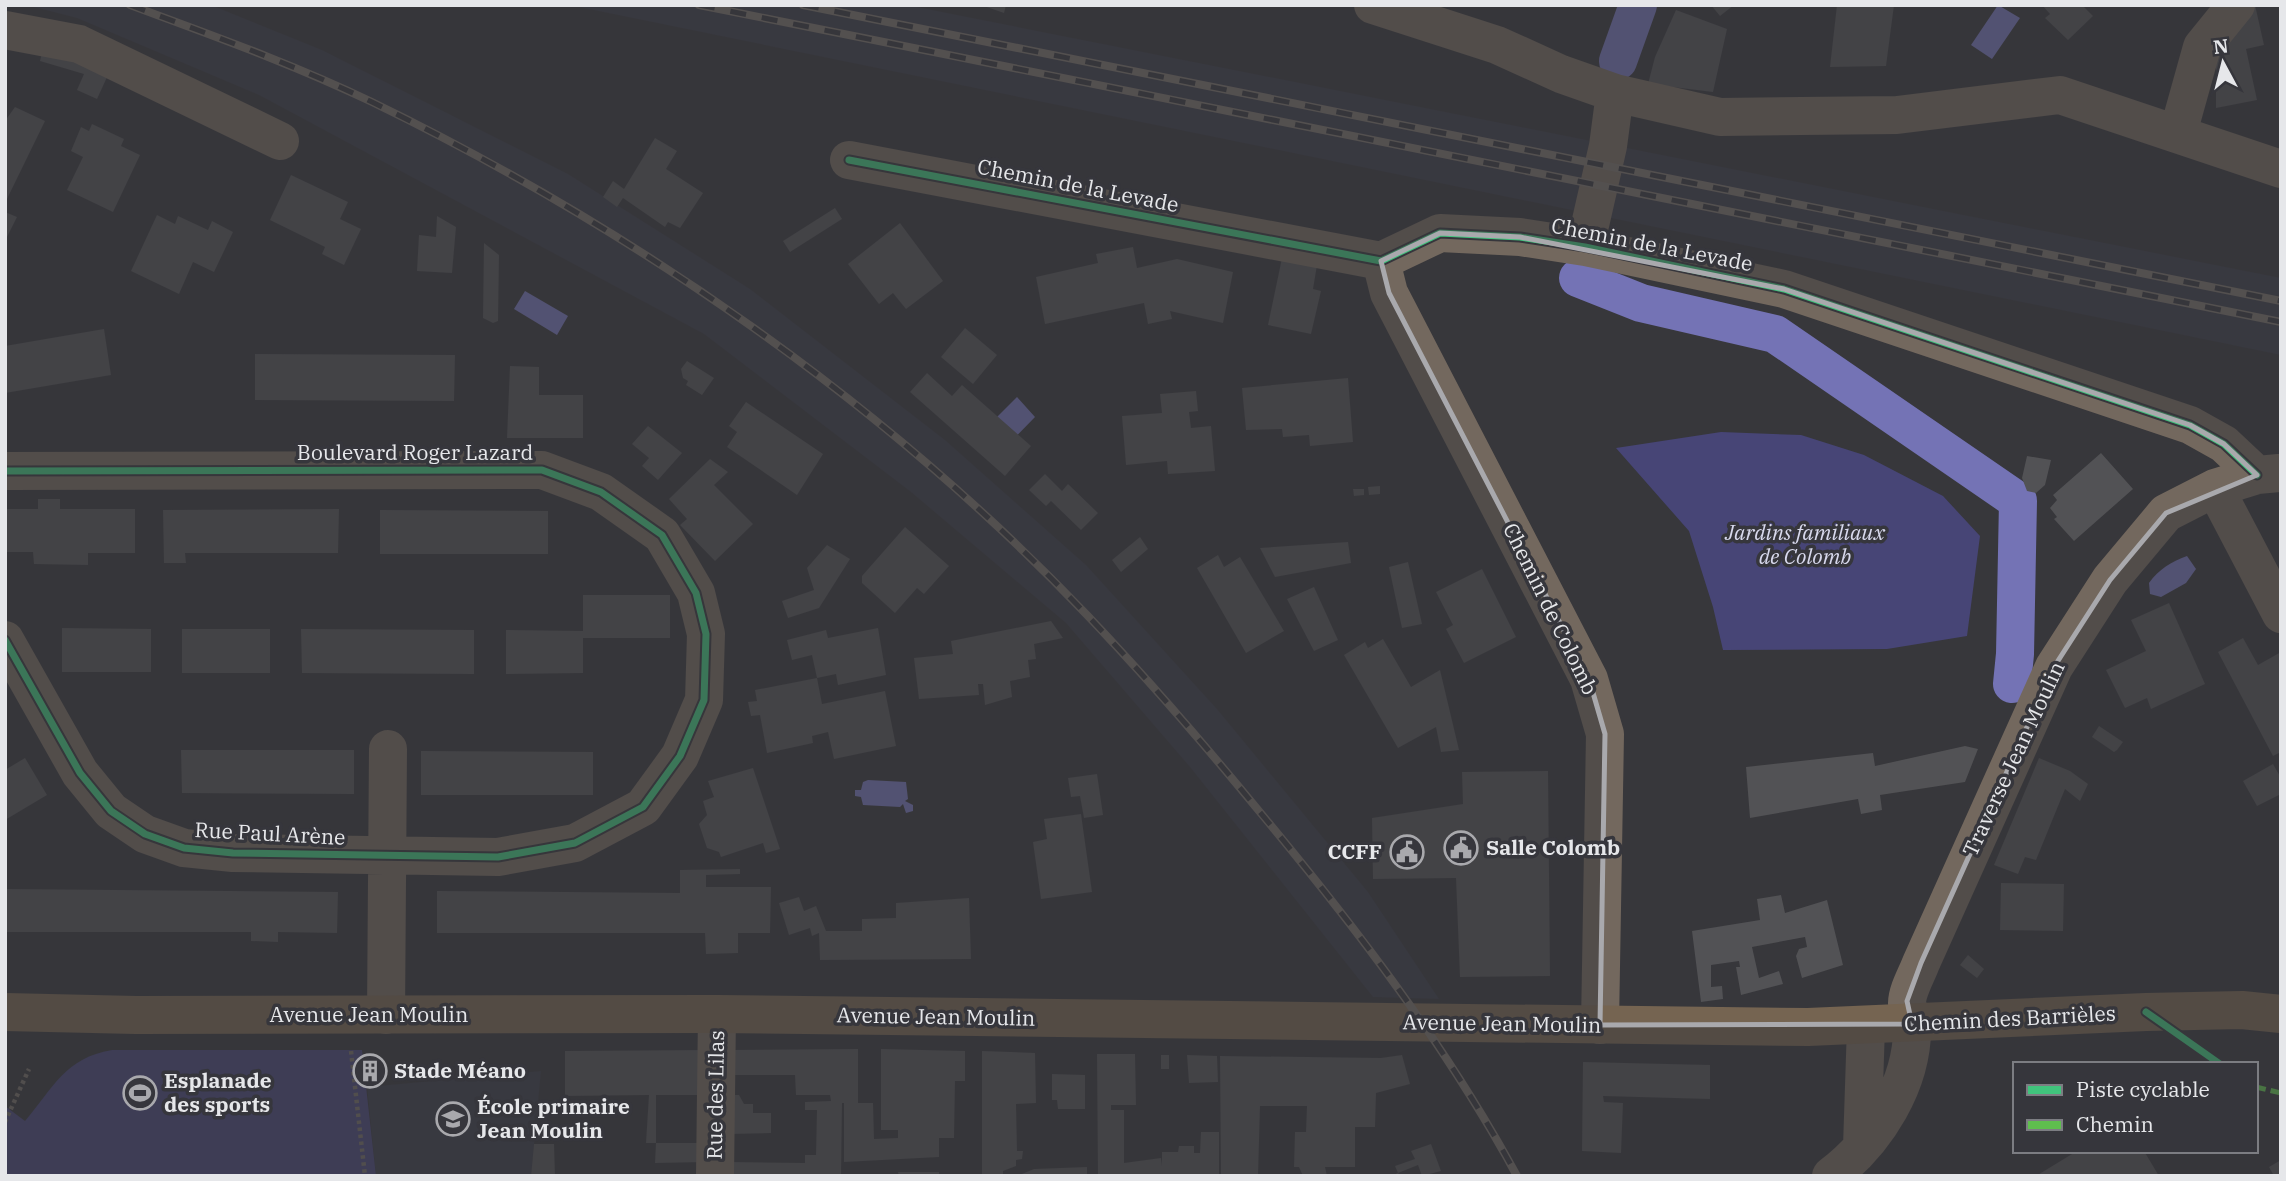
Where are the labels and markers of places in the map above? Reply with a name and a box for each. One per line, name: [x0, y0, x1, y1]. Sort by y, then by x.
public building icon: Salle Colomb: [1442, 829, 1480, 867]
public building icon: CCFF: [1388, 833, 1426, 871]
place label: Salle Colomb: [1486, 833, 1620, 861]
place label: CCFF: [1328, 837, 1382, 865]
building icon: Stade Méano: [351, 1052, 389, 1090]
place label: Stade Méano: [394, 1056, 526, 1084]
place label: Esplanade des sports: [164, 1066, 272, 1118]
sports icon: Esplanade des sports: [121, 1074, 159, 1112]
place label: École primaire Jean Moulin: [477, 1092, 630, 1144]
school or university icon: École primaire Jean Moulin: [434, 1100, 472, 1138]

